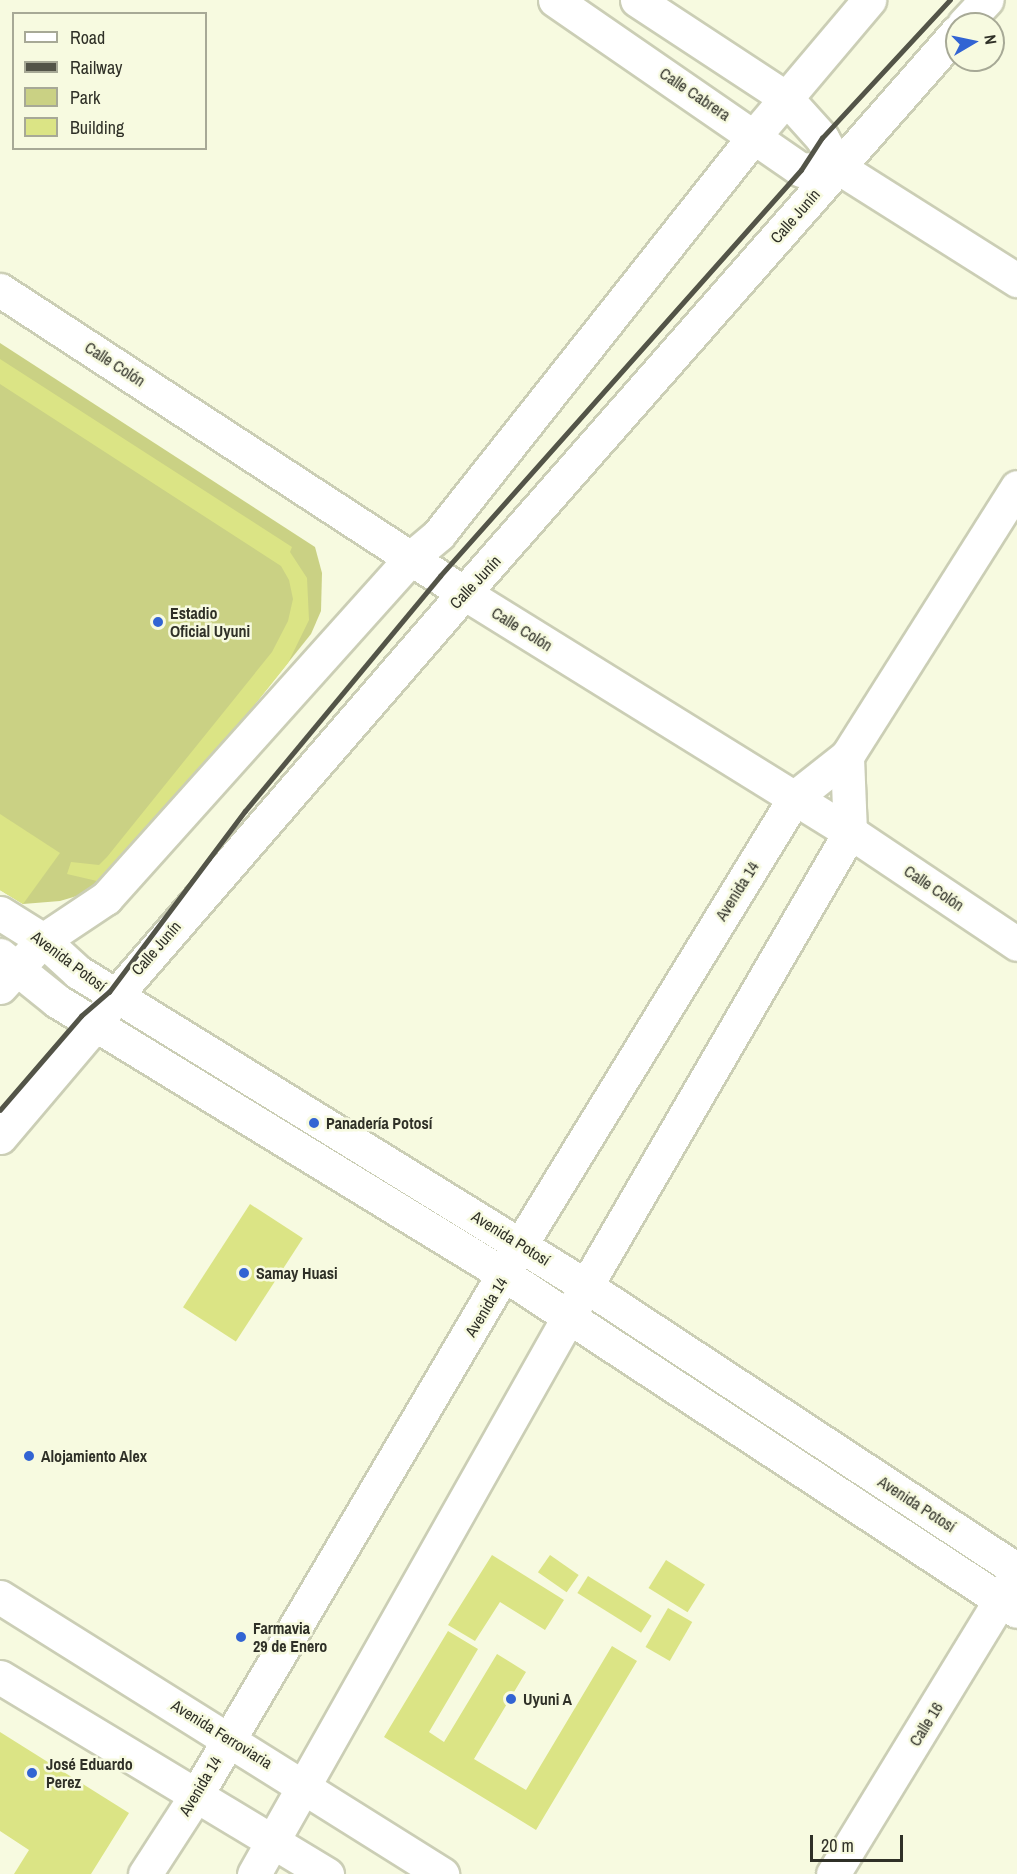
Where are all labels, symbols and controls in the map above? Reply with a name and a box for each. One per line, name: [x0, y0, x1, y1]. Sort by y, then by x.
legend: [12, 12, 207, 150]
north arrow: [945, 12, 1005, 72]
text: Road: [70, 25, 105, 50]
text: N: [979, 33, 1002, 46]
text: Railway: [70, 55, 123, 80]
street label: Calle Cabrera: [656, 63, 734, 125]
text: Park: [70, 85, 100, 110]
text: Building: [70, 115, 124, 140]
street label: Calle Junín: [766, 185, 824, 247]
street label: Calle Colón: [81, 337, 149, 391]
street label: Calle Junín: [446, 551, 504, 613]
place label: Estadio Oficial Uyuni: [170, 603, 250, 641]
street label: Calle Colón: [488, 603, 556, 655]
marker: Estadio Oficial Uyuni: [151, 615, 165, 629]
street label: Avenida 14: [711, 858, 763, 924]
street label: Calle Colón: [901, 861, 967, 915]
street label: Calle Junín: [127, 917, 185, 979]
street label: Avenida Potosí: [28, 927, 110, 995]
place label: Panadería Potosí: [326, 1113, 432, 1133]
marker: Panadería Potosí: [307, 1116, 321, 1130]
street label: Avenida Potosí: [468, 1206, 554, 1270]
place label: Samay Huasi: [256, 1263, 338, 1283]
marker: Samay Huasi: [237, 1266, 251, 1280]
street label: Avenida 14: [461, 1274, 511, 1340]
place label: Alojamiento Alex: [41, 1446, 147, 1466]
marker: Alojamiento Alex: [22, 1449, 36, 1463]
street label: Avenida Potosí: [875, 1472, 959, 1536]
place label: Farmavia 29 de Enero: [253, 1618, 327, 1656]
marker: Farmavia 29 de Enero: [234, 1630, 248, 1644]
place label: Uyuni A: [523, 1689, 573, 1709]
marker: Uyuni A: [504, 1692, 518, 1706]
street label: Avenida Ferroviaria: [168, 1695, 276, 1773]
street label: Calle 16: [905, 1699, 947, 1749]
street label: Avenida 14: [175, 1753, 225, 1819]
place label: José Eduardo Perez: [46, 1754, 133, 1792]
marker: José Eduardo Perez: [23, 1764, 41, 1782]
scale bar: [813, 1823, 906, 1861]
text: 20 m: [821, 1833, 854, 1858]

